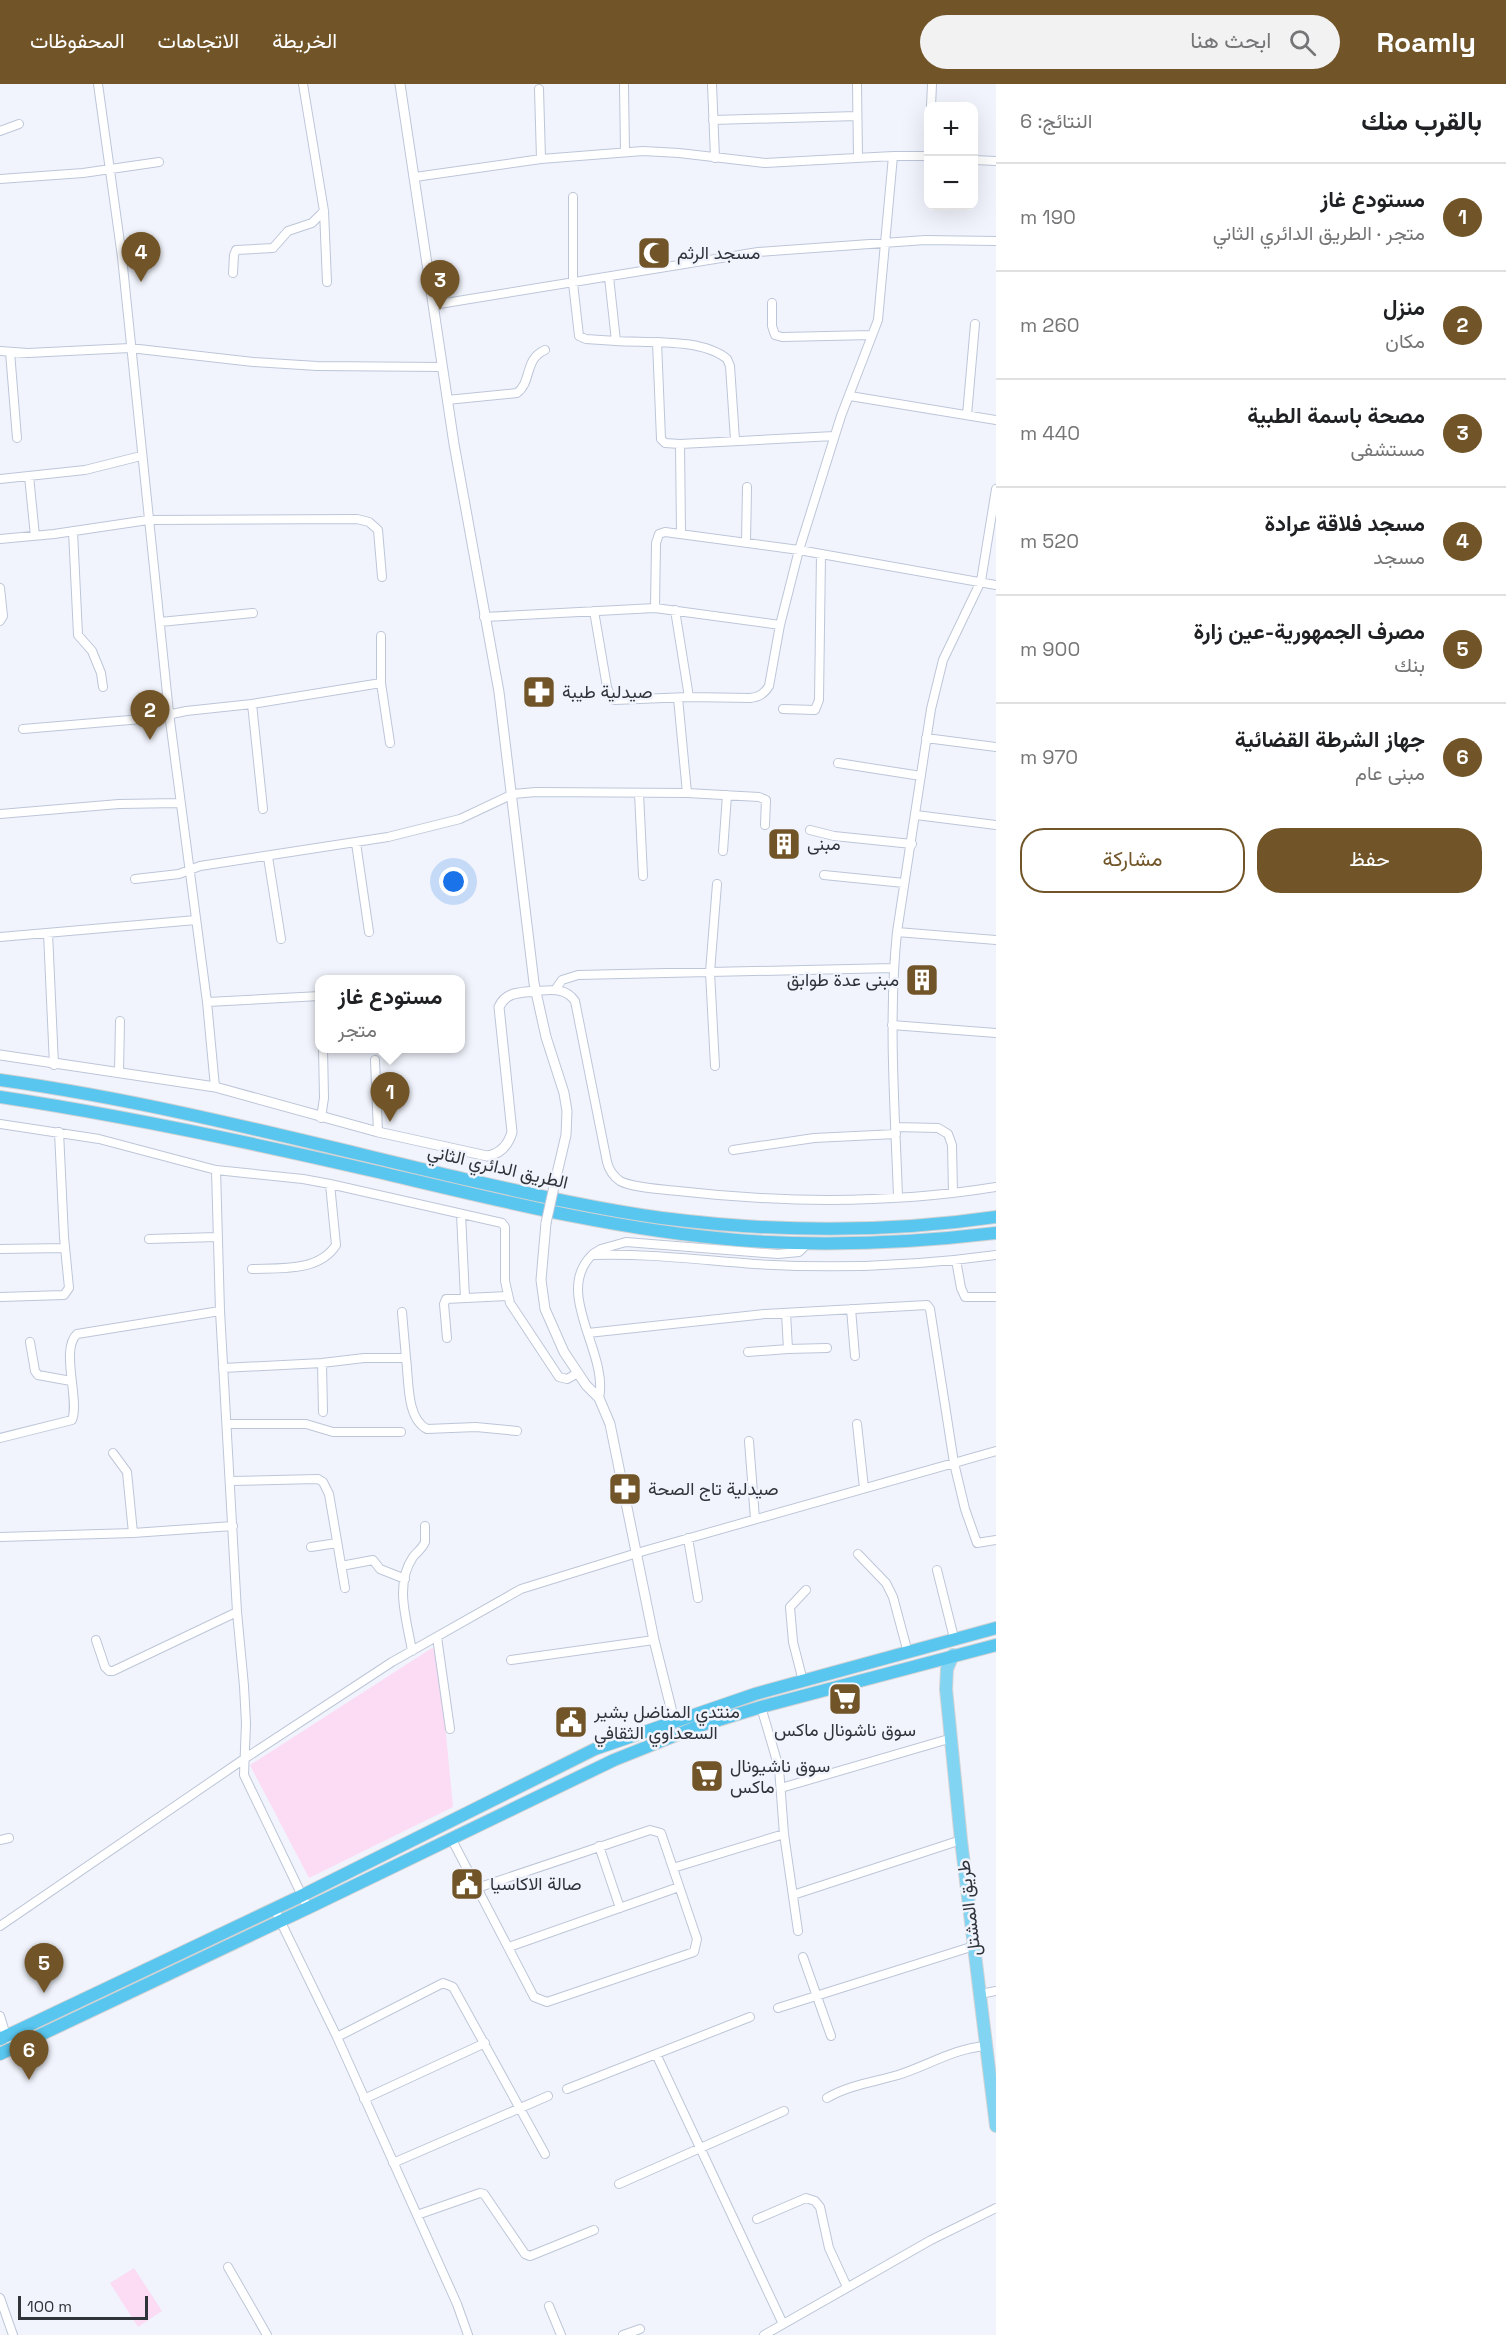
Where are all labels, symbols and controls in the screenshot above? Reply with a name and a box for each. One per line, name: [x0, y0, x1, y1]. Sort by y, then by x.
search box: [920, 15, 1340, 69]
text: Roamly: [1376, 24, 1476, 60]
text: ابحث هنا: [1190, 26, 1271, 54]
icon: search: [1286, 26, 1319, 59]
text: المحفوظات: [30, 27, 125, 54]
text: الاتجاهات: [158, 27, 239, 54]
text: الخريطة: [272, 27, 337, 54]
map controls: [924, 102, 978, 210]
button: +: [924, 102, 978, 156]
text: بالقرب منك: [1361, 104, 1482, 138]
text: النتائج: 6: [1020, 108, 1092, 134]
button: −: [924, 156, 978, 210]
text: مستودع غاز: [1320, 185, 1425, 213]
text: 190 m: [1020, 204, 1076, 230]
text: 1: [1458, 204, 1467, 230]
text: متجر · الطريق الدائري الثاني: [1213, 220, 1425, 246]
pin: 4: [122, 232, 160, 282]
mosque icon: مسجد الرثم: [636, 235, 672, 271]
place label: مسجد الرثم: [677, 241, 760, 265]
pin: 3: [420, 260, 460, 310]
text: منزل: [1383, 293, 1425, 321]
text: 260 m: [1020, 312, 1079, 338]
text: 2: [1457, 312, 1468, 338]
text: مكان: [1385, 328, 1425, 354]
text: مصحة باسمة الطبية: [1247, 401, 1425, 429]
text: 440 m: [1020, 420, 1080, 446]
text: 3: [1456, 420, 1469, 446]
text: مستشفى: [1350, 436, 1425, 462]
text: مسجد فلاقة عرادة: [1264, 509, 1425, 537]
text: 520 m: [1020, 528, 1079, 554]
text: 4: [1456, 528, 1469, 554]
text: مسجد: [1373, 544, 1425, 570]
text: مصرف الجمهورية-عين زارة: [1194, 617, 1425, 645]
text: 900 m: [1020, 636, 1080, 662]
text: 5: [1457, 636, 1469, 662]
text: بنك: [1394, 652, 1425, 678]
pharmacy icon: صيدلية طيبة: [521, 674, 557, 710]
place label: صيدلية طيبة: [562, 680, 653, 703]
pin: 2: [130, 690, 170, 740]
text: جهاز الشرطة القضائية: [1235, 725, 1425, 753]
text: 970 m: [1020, 744, 1078, 770]
text: 6: [1456, 744, 1469, 770]
text: مبنى عام: [1355, 760, 1425, 786]
building icon: مبنى: [766, 826, 802, 862]
button: مشاركة: [1020, 828, 1245, 893]
button: حفظ: [1257, 828, 1482, 893]
place label: مبنى: [807, 832, 841, 855]
your location: [439, 867, 468, 896]
building icon: مبنى عدة طوابق: [904, 962, 940, 998]
place label: مبنى عدة طوابق: [787, 968, 899, 991]
popup: [315, 975, 465, 1053]
text: مستودع غاز: [338, 982, 442, 1010]
text: متجر: [338, 1017, 377, 1043]
pin: 1: [370, 1072, 410, 1122]
street label: الطريق الدائري الثاني: [425, 1139, 570, 1198]
pharmacy icon: صيدلية تاج الصحة: [607, 1471, 643, 1507]
place label: صيدلية تاج الصحة: [648, 1477, 779, 1501]
supermarket icon: سوق ناشونال ماكس: [827, 1681, 863, 1717]
place label: منتدي المناضل بشير السعداوي الثقافي: [593, 1700, 740, 1748]
public building icon: منتدي المناضل بشير السعداوي الثقافي: [553, 1704, 589, 1740]
place label: سوق ناشونال ماكس: [774, 1718, 916, 1741]
place label: سوق ناشيونال ماكس: [730, 1754, 830, 1798]
supermarket icon: سوق ناشيونال ماكس: [689, 1758, 725, 1794]
street label: طريق المشتل: [951, 1859, 986, 1957]
public building icon: صالة الاكاسيا: [449, 1866, 485, 1902]
place label: صالة الاكاسيا: [490, 1872, 581, 1895]
pin: 5: [24, 1944, 63, 1993]
pin: 6: [9, 2030, 48, 2080]
scale bar: [18, 2293, 148, 2320]
text: 100 m: [27, 2296, 72, 2317]

